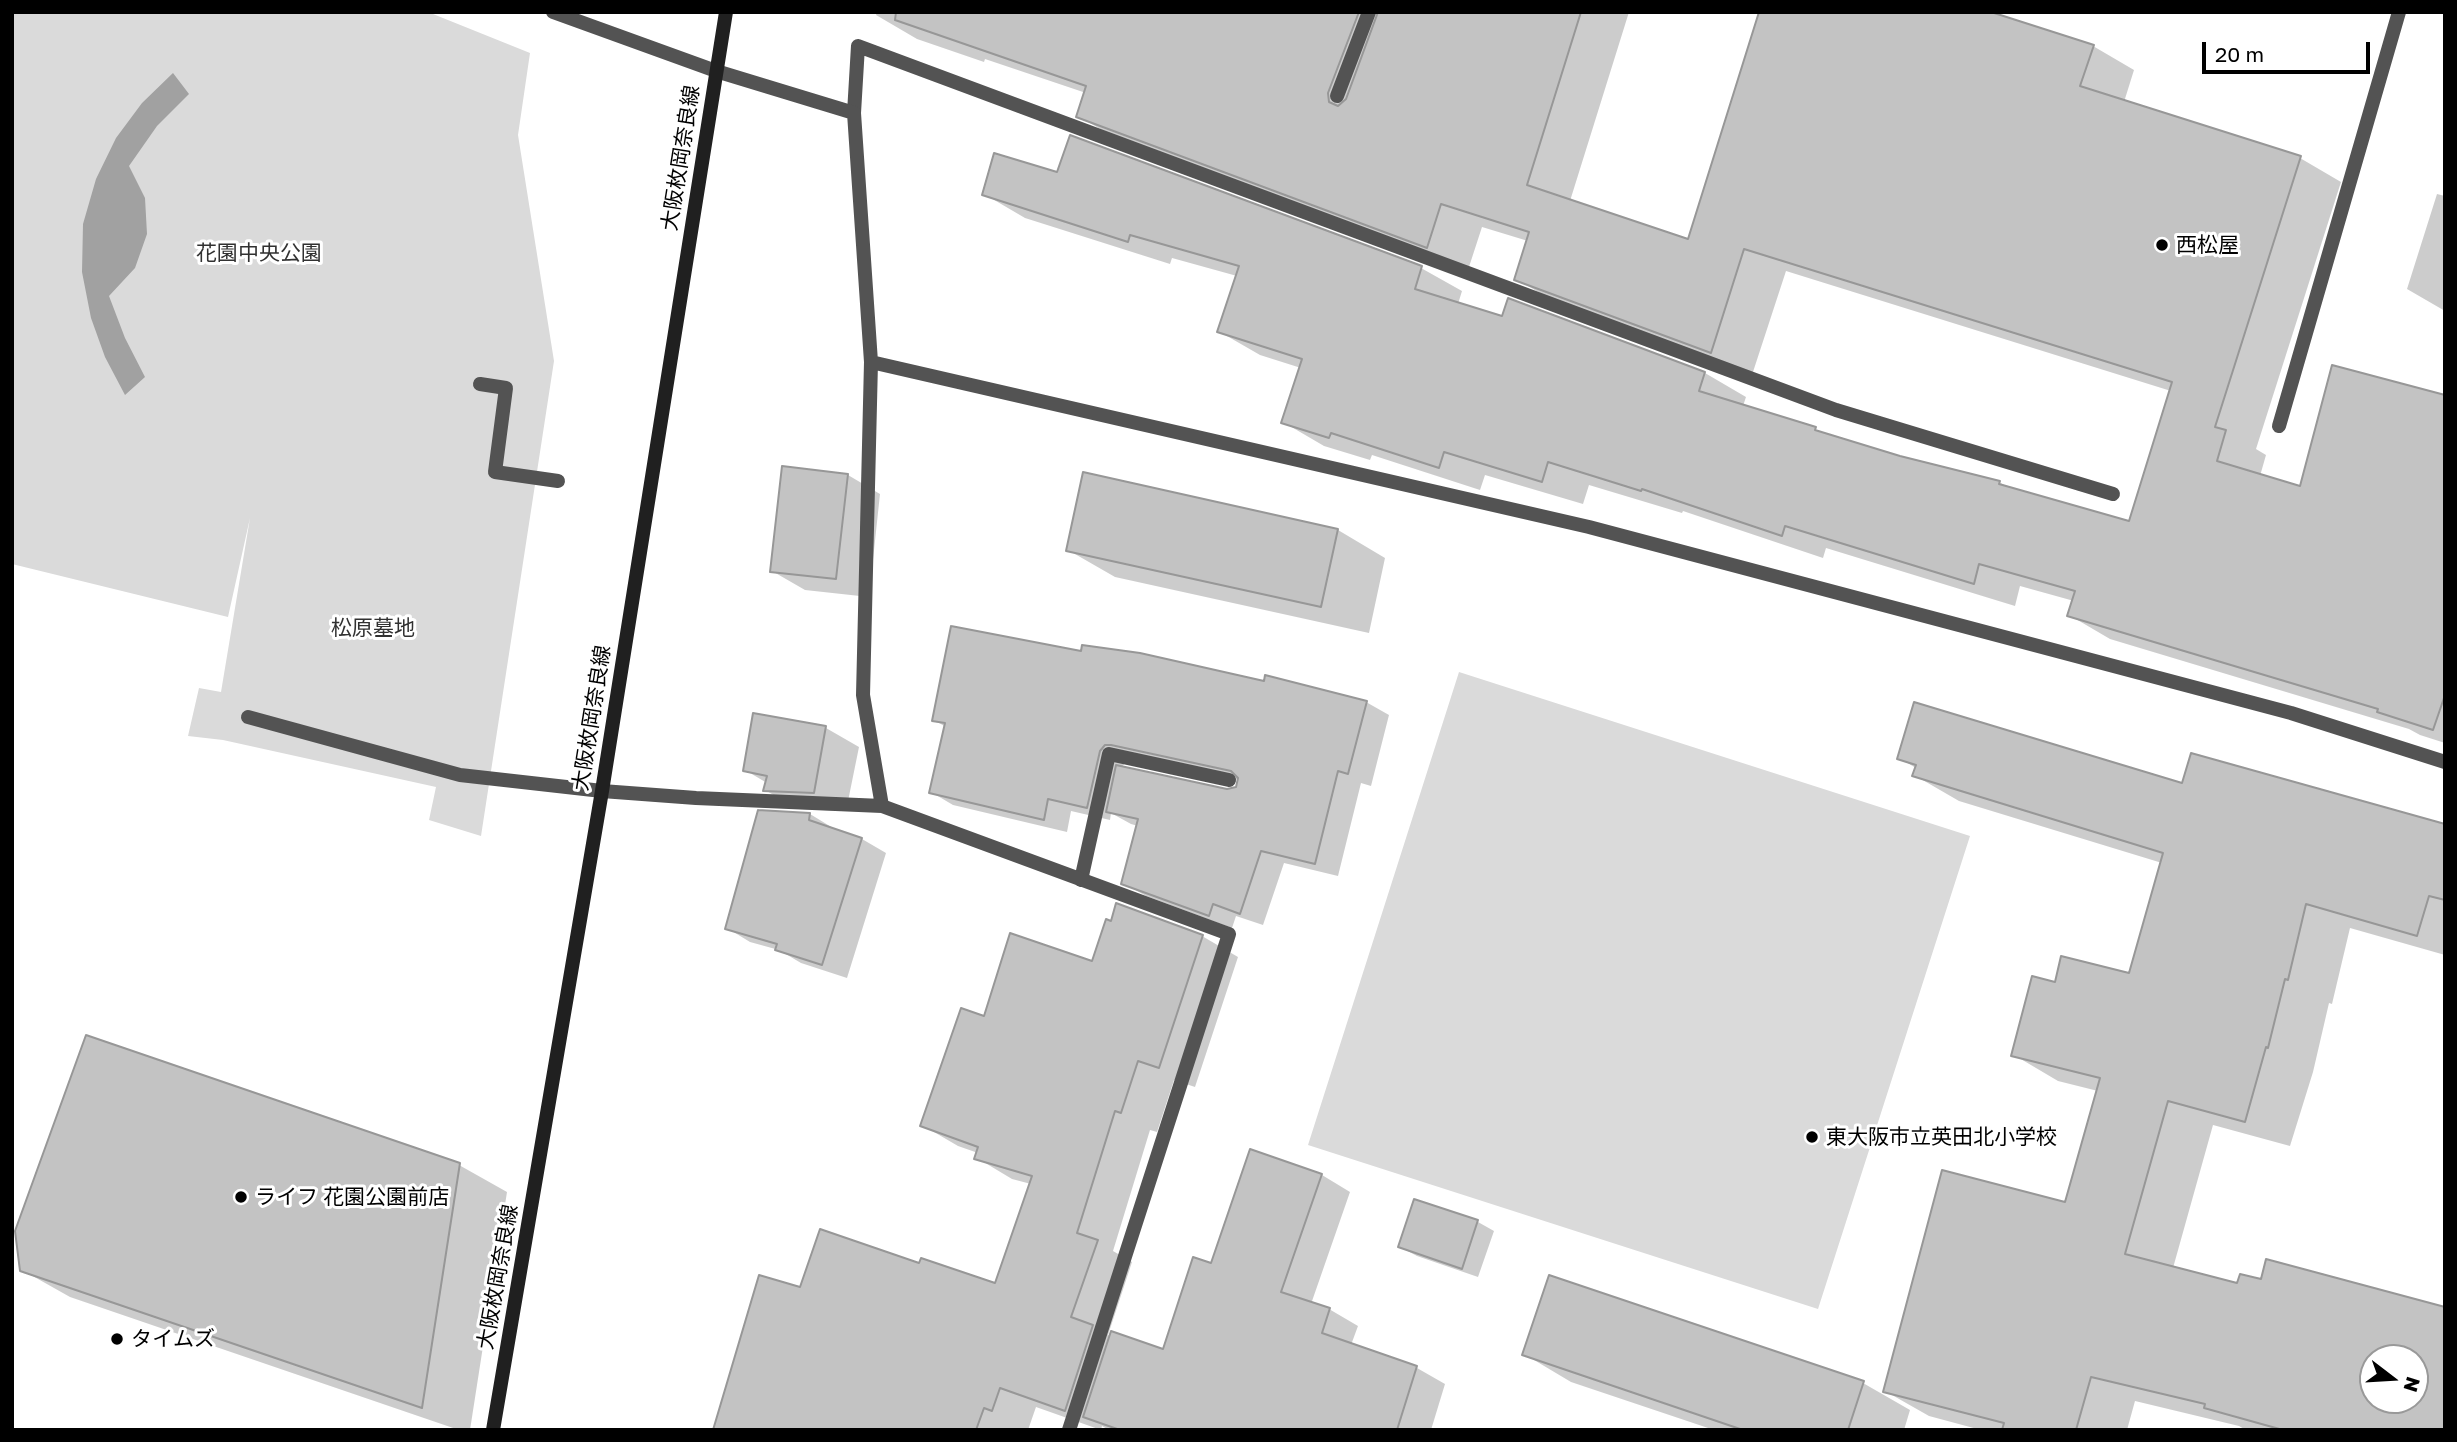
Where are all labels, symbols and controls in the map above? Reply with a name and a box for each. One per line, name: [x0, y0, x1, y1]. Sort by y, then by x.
scale bar: [2205, 28, 2373, 72]
text: 20 m: [2215, 41, 2264, 67]
street label: 大阪枚岡奈良線: [657, 83, 705, 233]
place label: 西松屋: [2176, 232, 2239, 258]
marker: 西松屋: [2154, 237, 2170, 253]
park label: 花園中央公園: [196, 240, 322, 266]
park label: 松原墓地: [331, 615, 415, 641]
street label: 大阪枚岡奈良線: [568, 643, 616, 793]
place label: 東大阪市立英田北小学校: [1826, 1124, 2057, 1150]
marker: 東大阪市立英田北小学校: [1804, 1129, 1820, 1145]
place label: ライフ 花園公園前店: [255, 1184, 449, 1210]
marker: ライフ 花園公園前店: [233, 1189, 249, 1205]
street label: 大阪枚岡奈良線: [473, 1202, 523, 1352]
place label: タイムズ: [131, 1326, 215, 1352]
marker: タイムズ: [109, 1331, 125, 1347]
north arrow: [2359, 1344, 2429, 1414]
text: N: [2400, 1374, 2426, 1395]

